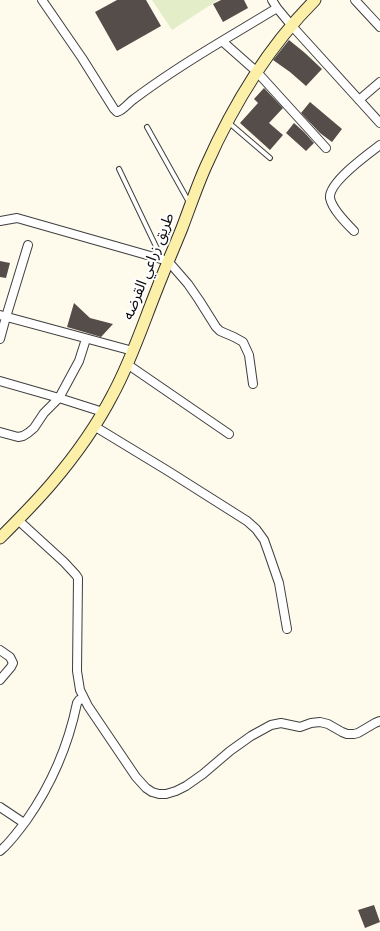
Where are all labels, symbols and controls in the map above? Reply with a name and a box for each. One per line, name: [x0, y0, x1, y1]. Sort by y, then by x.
street label: طريق زراعي القرضه: [120, 211, 180, 323]

